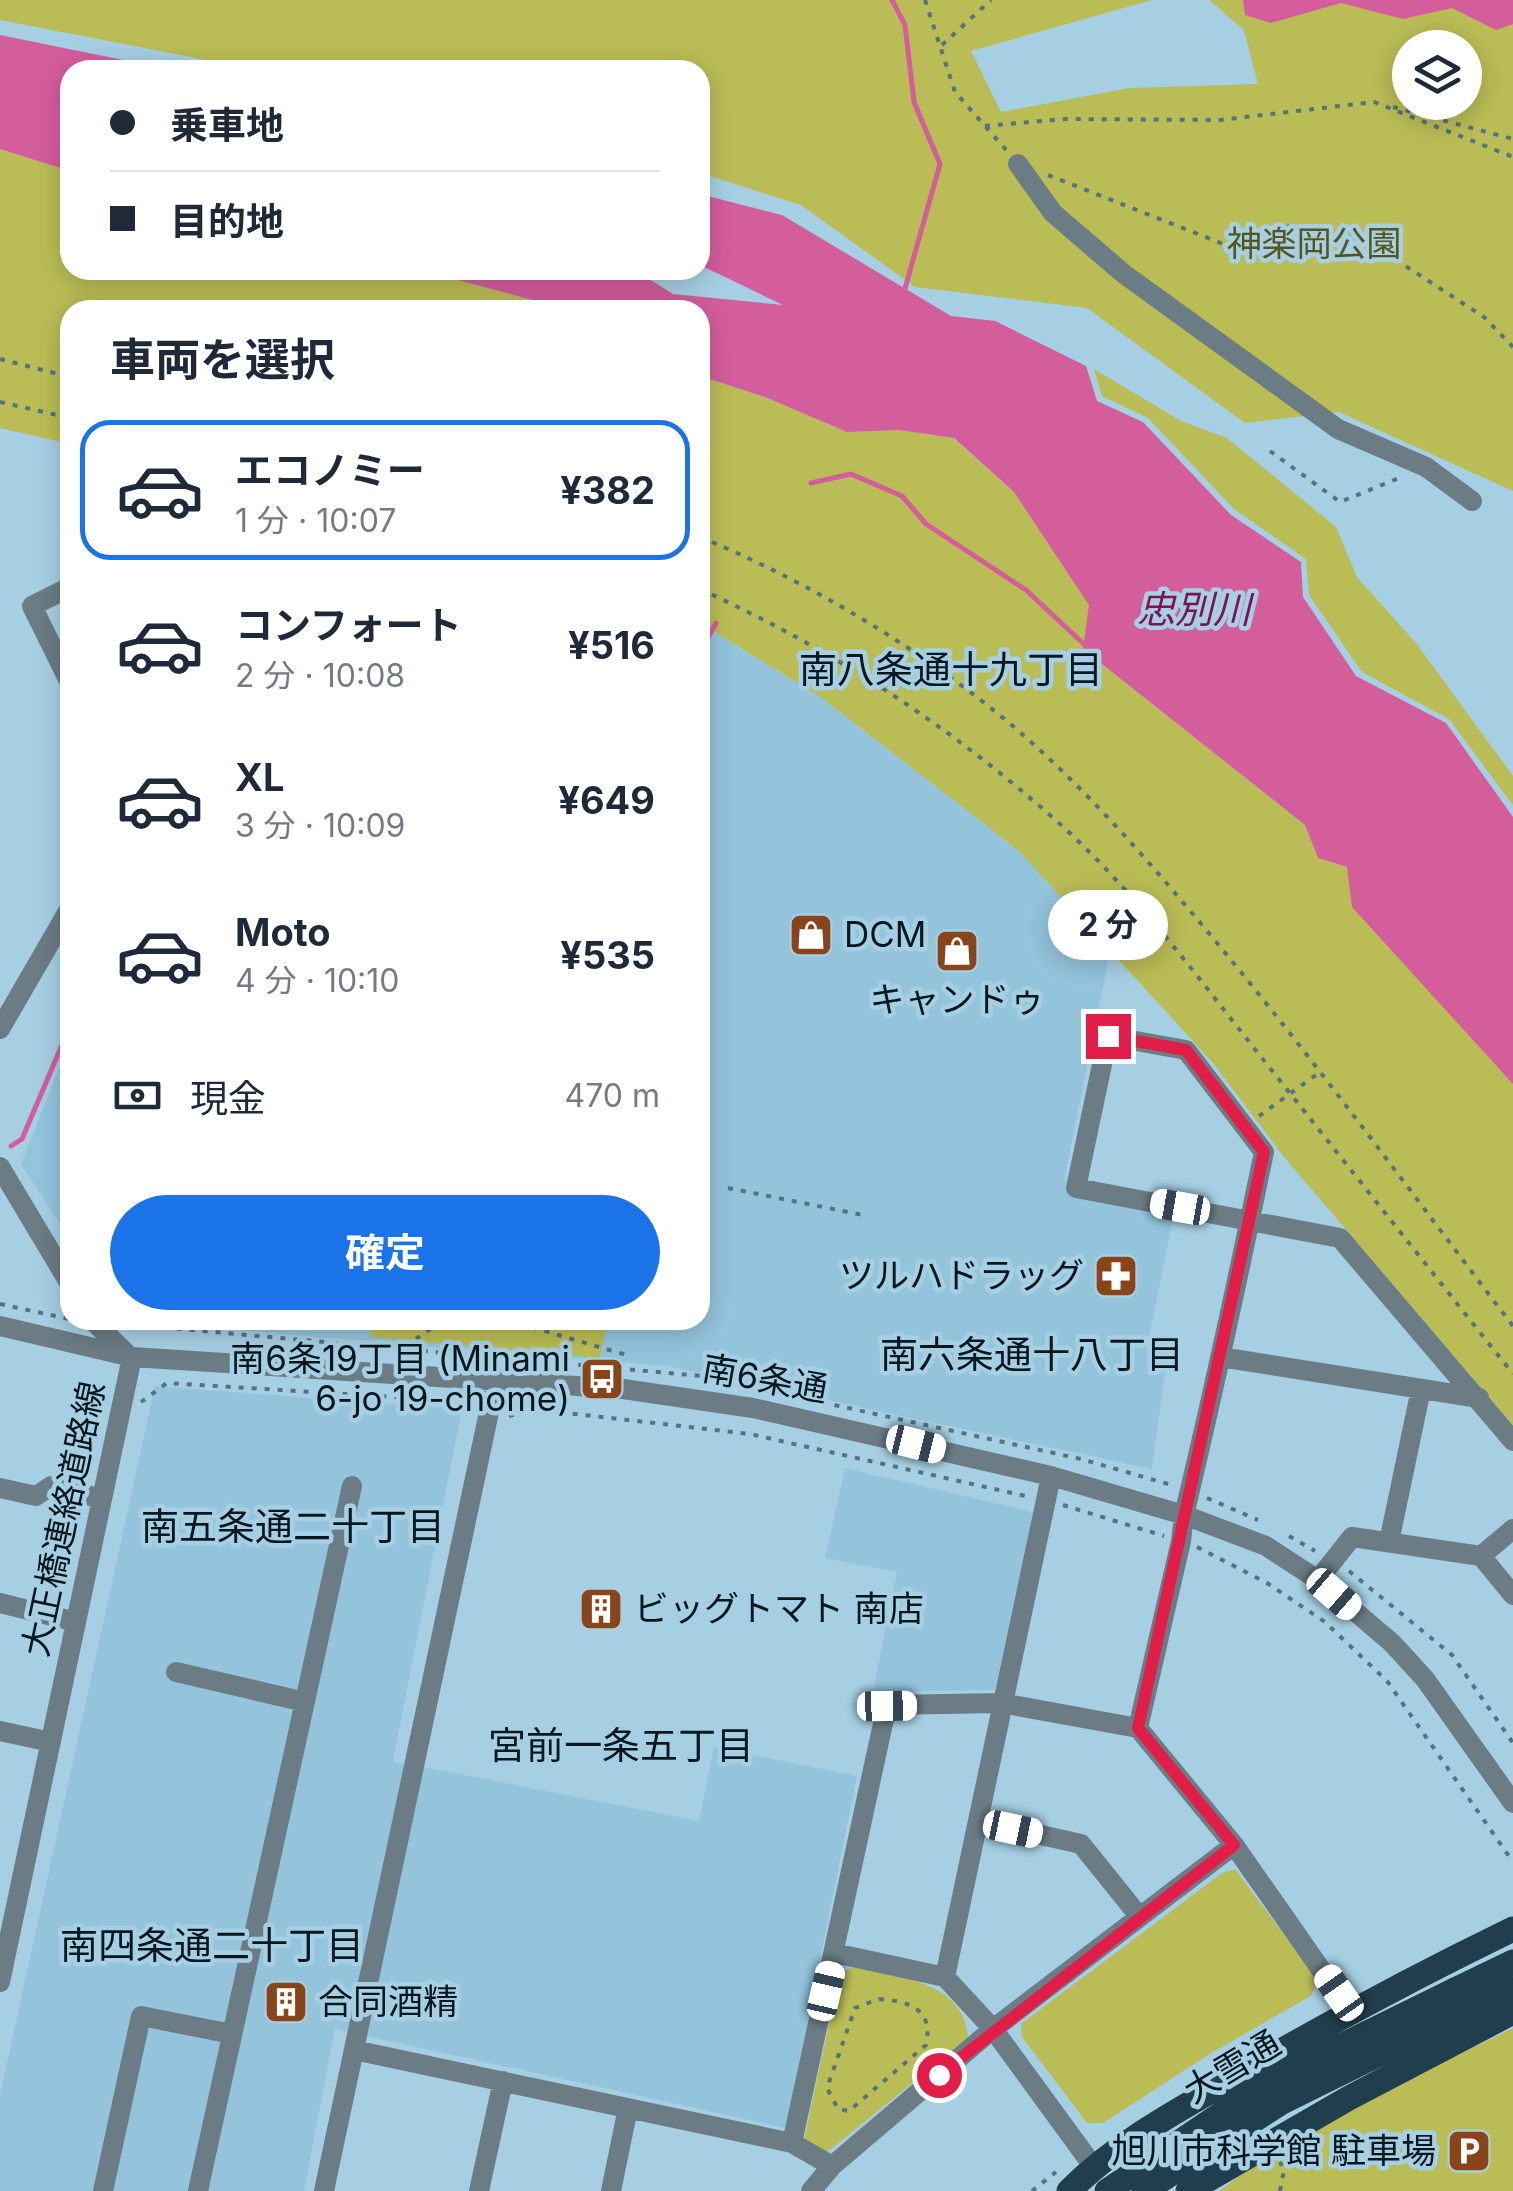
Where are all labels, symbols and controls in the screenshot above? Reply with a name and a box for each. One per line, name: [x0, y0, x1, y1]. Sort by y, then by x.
map controls: [1392, 30, 1482, 120]
button: layers: [1392, 30, 1482, 120]
text: 乗車地: [170, 102, 284, 148]
text: 目的地: [170, 198, 284, 244]
park label: 神楽岡公園: [1226, 222, 1402, 264]
text: 車両を選択: [110, 332, 335, 387]
icon: car: [115, 445, 205, 535]
text: エコノミー: [235, 447, 425, 493]
text: ¥382: [560, 467, 655, 513]
text: 1 分 · 10:07: [235, 501, 396, 540]
water label: 忠別川: [1137, 586, 1255, 632]
icon: car: [115, 600, 205, 690]
text: コンフォート: [235, 602, 462, 648]
text: ¥516: [568, 622, 655, 668]
district label: 南八条通十九丁目: [799, 646, 1103, 692]
text: 2 分 · 10:08: [235, 656, 405, 695]
text: XL: [235, 754, 285, 800]
icon: car: [115, 755, 205, 845]
text: ¥649: [558, 777, 655, 823]
text: 3 分 · 10:09: [235, 806, 405, 845]
callout: 2 分: [1048, 891, 1168, 961]
text: 2 分: [1078, 905, 1138, 944]
text: Moto: [235, 909, 331, 955]
icon: car: [115, 910, 205, 1000]
shop icon: DCM: [788, 912, 834, 958]
place label: DCM: [844, 913, 926, 955]
shop icon: キャンドゥ: [934, 928, 980, 974]
text: ¥535: [560, 932, 655, 978]
text: 4 分 · 10:10: [235, 961, 400, 1000]
place label: キャンドゥ: [869, 978, 1045, 1020]
route end: [1086, 1014, 1131, 1059]
icon: cash: [110, 1068, 165, 1123]
text: 現金: [190, 1075, 266, 1121]
text: 470 m: [565, 1076, 660, 1115]
car: [1148, 1187, 1212, 1227]
button: 確定: [110, 1195, 660, 1310]
pharmacy icon: ツルハドラッグ: [1093, 1253, 1139, 1299]
place label: ツルハドラッグ: [839, 1254, 1084, 1296]
district label: 南六条通十八丁目: [880, 1331, 1184, 1377]
place label: 南6条19丁目 (Minami 6-jo 19-chome): [230, 1337, 570, 1419]
street label: 南6条通: [699, 1346, 831, 1410]
bus stop icon: 南6条19丁目 (Minami 6-jo 19-chome): [579, 1356, 625, 1402]
street label: 大正橋連絡道路線: [13, 1377, 113, 1660]
car: [883, 1422, 949, 1466]
district label: 南五条通二十丁目: [141, 1503, 445, 1549]
car: [1302, 1563, 1366, 1625]
building icon: ビッグトマト 南店: [578, 1586, 624, 1632]
place label: ビッグトマト 南店: [634, 1587, 924, 1629]
car: [857, 1690, 917, 1722]
district label: 宮前一条五丁目: [488, 1722, 754, 1768]
car: [981, 1808, 1045, 1850]
district label: 南四条通二十丁目: [60, 1922, 364, 1968]
car: [805, 1958, 847, 2024]
car: [1310, 1960, 1368, 2026]
building icon: 合同酒精: [263, 1979, 309, 2025]
place label: 合同酒精: [318, 1980, 458, 2022]
street label: 大雪通: [1176, 2021, 1287, 2111]
route start: [917, 2053, 962, 2098]
parking icon: 旭川市科学館 駐車場: [1446, 2128, 1492, 2174]
place label: 旭川市科学館 駐車場: [1111, 2129, 1436, 2171]

